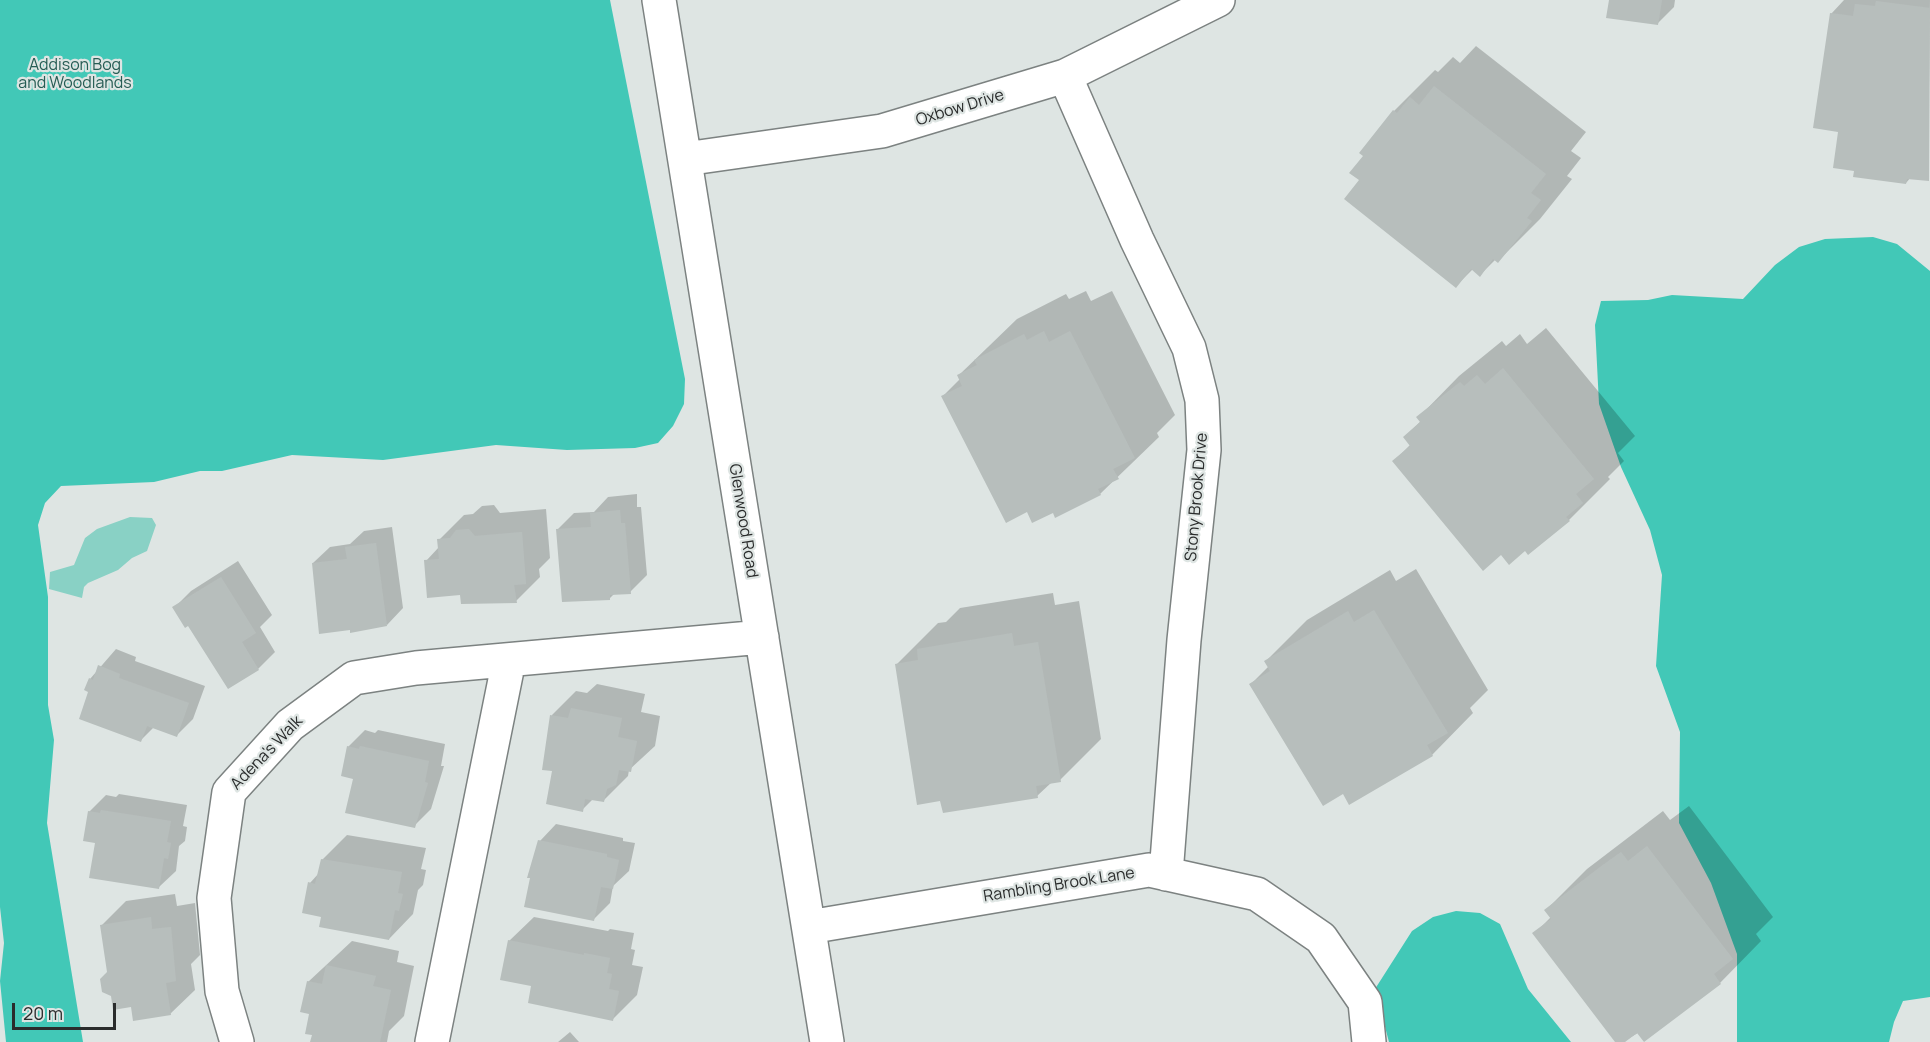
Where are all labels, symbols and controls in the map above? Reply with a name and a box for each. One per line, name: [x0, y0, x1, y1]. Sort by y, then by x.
park label: Addison Bog and Woodlands: [18, 56, 132, 94]
street label: Oxbow Drive: [914, 85, 1006, 131]
street label: Stony Brook Drive: [1182, 432, 1212, 562]
street label: Glenwood Road: [725, 463, 761, 579]
street label: Adena's Walk: [227, 712, 307, 794]
street label: Rambling Brook Lane: [982, 864, 1136, 906]
scale bar: [15, 991, 118, 1029]
text: 20 m: [23, 1001, 63, 1025]

